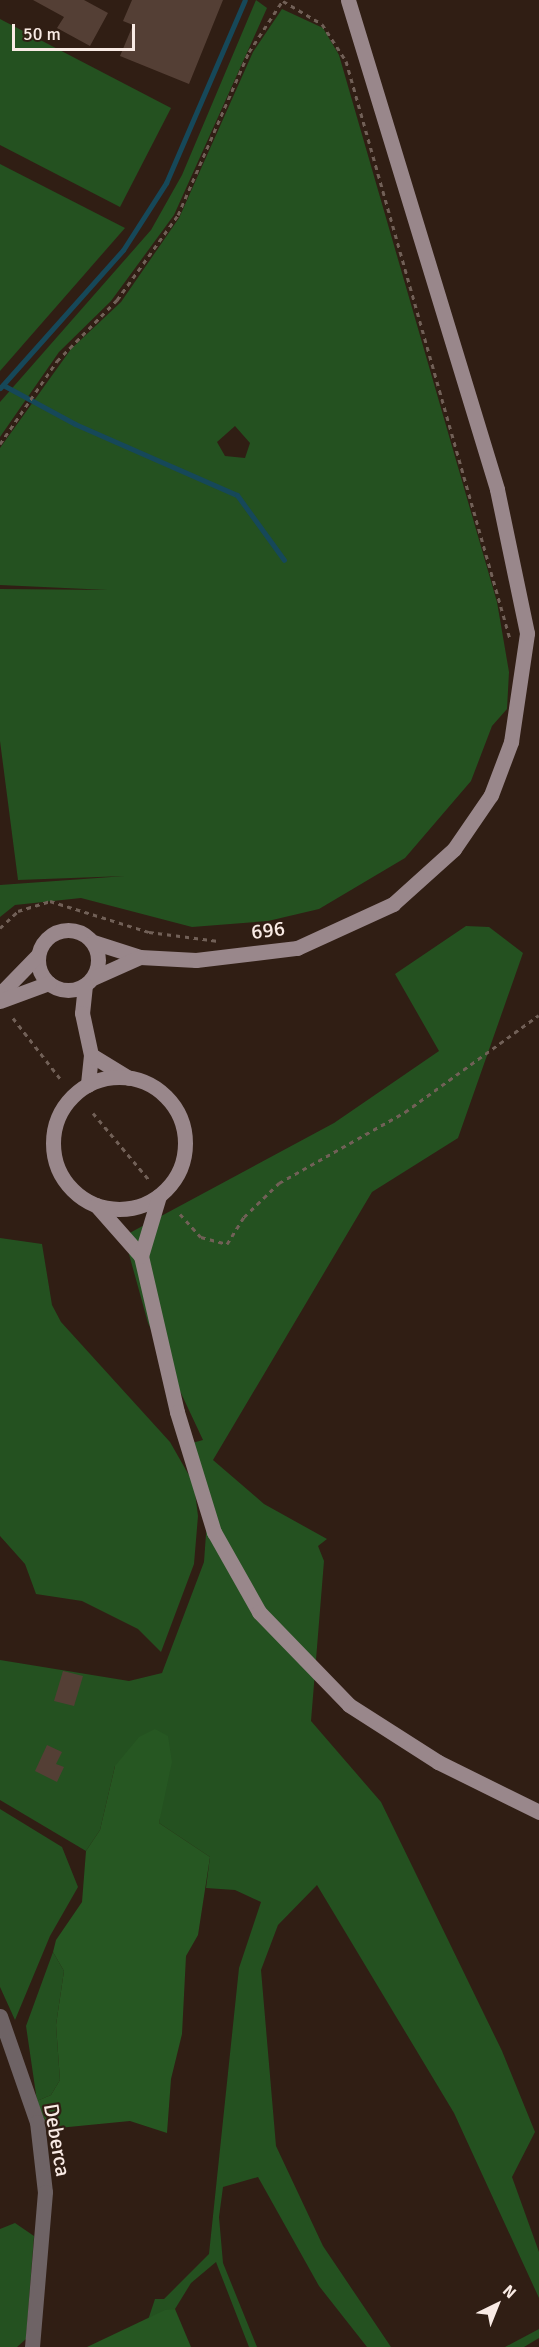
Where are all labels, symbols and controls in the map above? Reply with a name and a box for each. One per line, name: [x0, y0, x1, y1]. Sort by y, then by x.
scale bar: [15, 12, 138, 50]
text: 50 m: [23, 23, 61, 45]
street label: 696: [250, 915, 286, 945]
street label: Deberca: [38, 2102, 76, 2178]
north arrow: [467, 2275, 527, 2335]
text: N: [498, 2281, 520, 2303]

